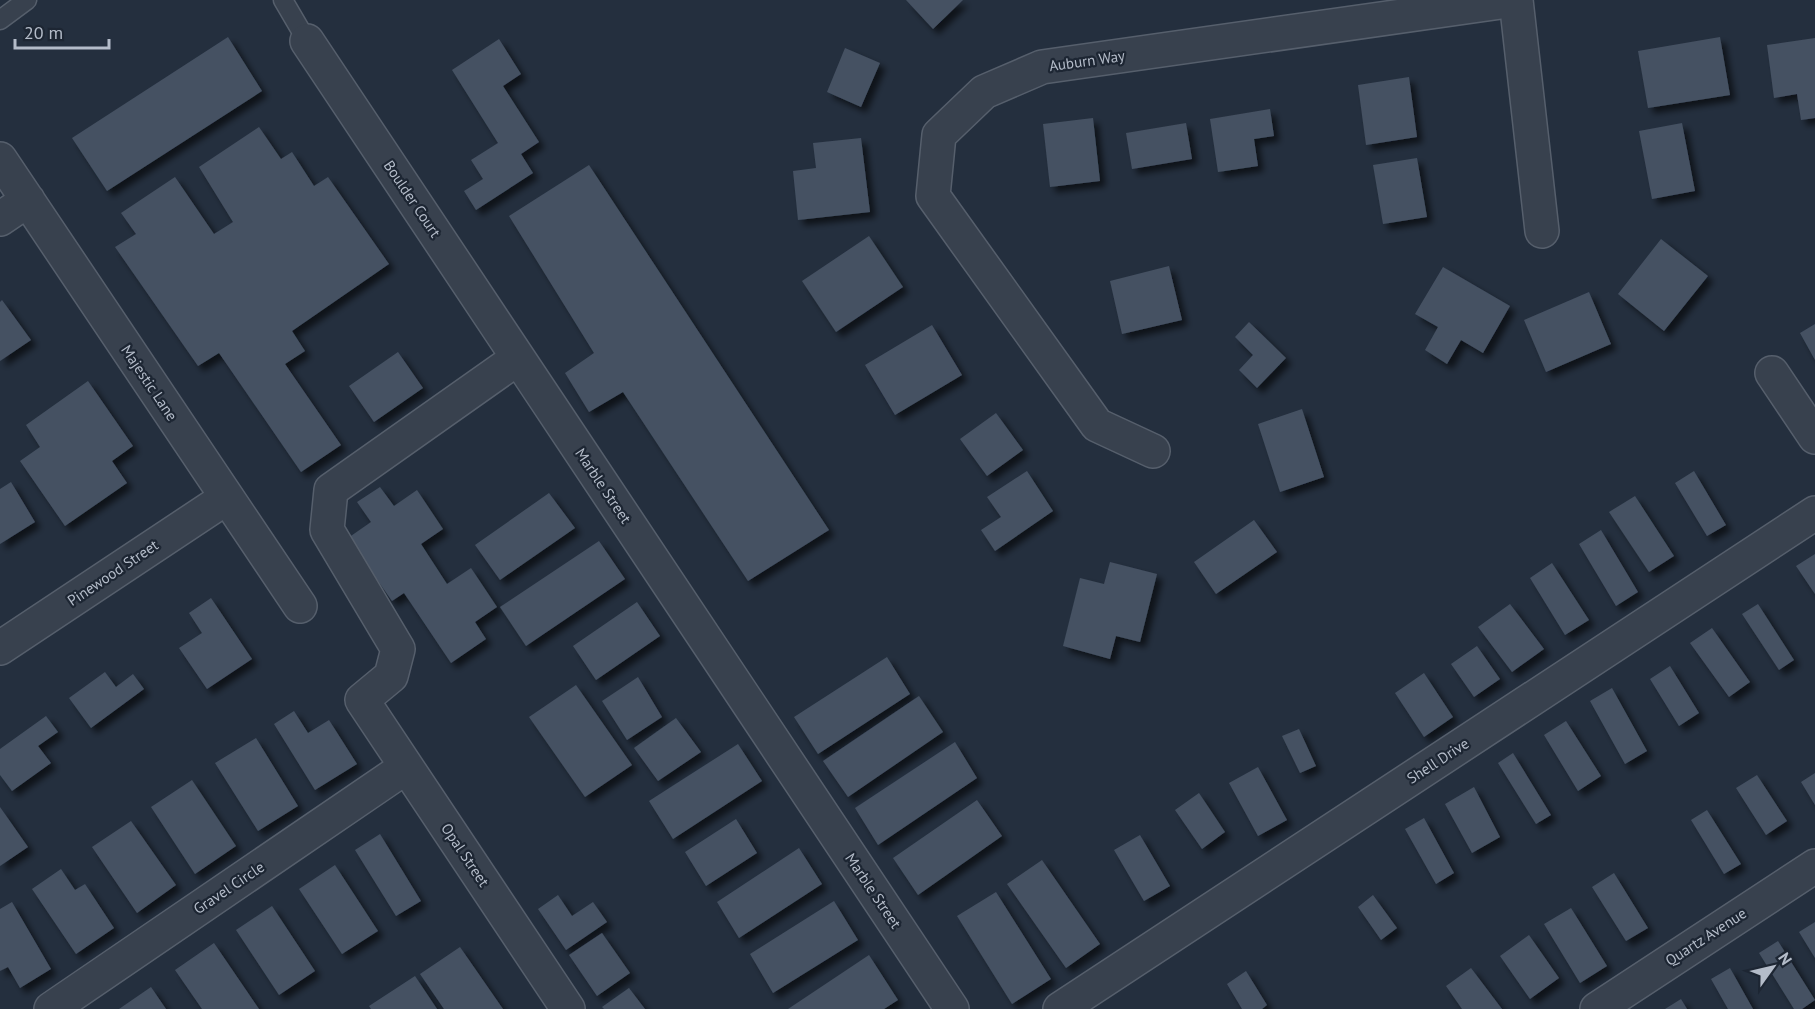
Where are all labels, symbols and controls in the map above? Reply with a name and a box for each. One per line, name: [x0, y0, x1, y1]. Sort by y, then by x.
scale bar: [15, 12, 110, 50]
text: 20 m: [24, 21, 63, 44]
street label: Auburn Way: [1048, 46, 1126, 75]
street label: Boulder Court: [380, 157, 445, 241]
street label: Majestic Lane: [117, 341, 182, 424]
street label: Marble Street: [571, 444, 636, 527]
street label: Pinewood Street: [64, 535, 162, 610]
street label: Shell Drive: [1403, 734, 1472, 788]
street label: Opal Street: [437, 819, 494, 890]
street label: Marble Street: [841, 849, 906, 932]
street label: Gravel Circle: [190, 857, 268, 918]
street label: Quartz Avenue: [1662, 903, 1750, 970]
north arrow: [1743, 937, 1803, 997]
text: N: [1774, 949, 1797, 969]

